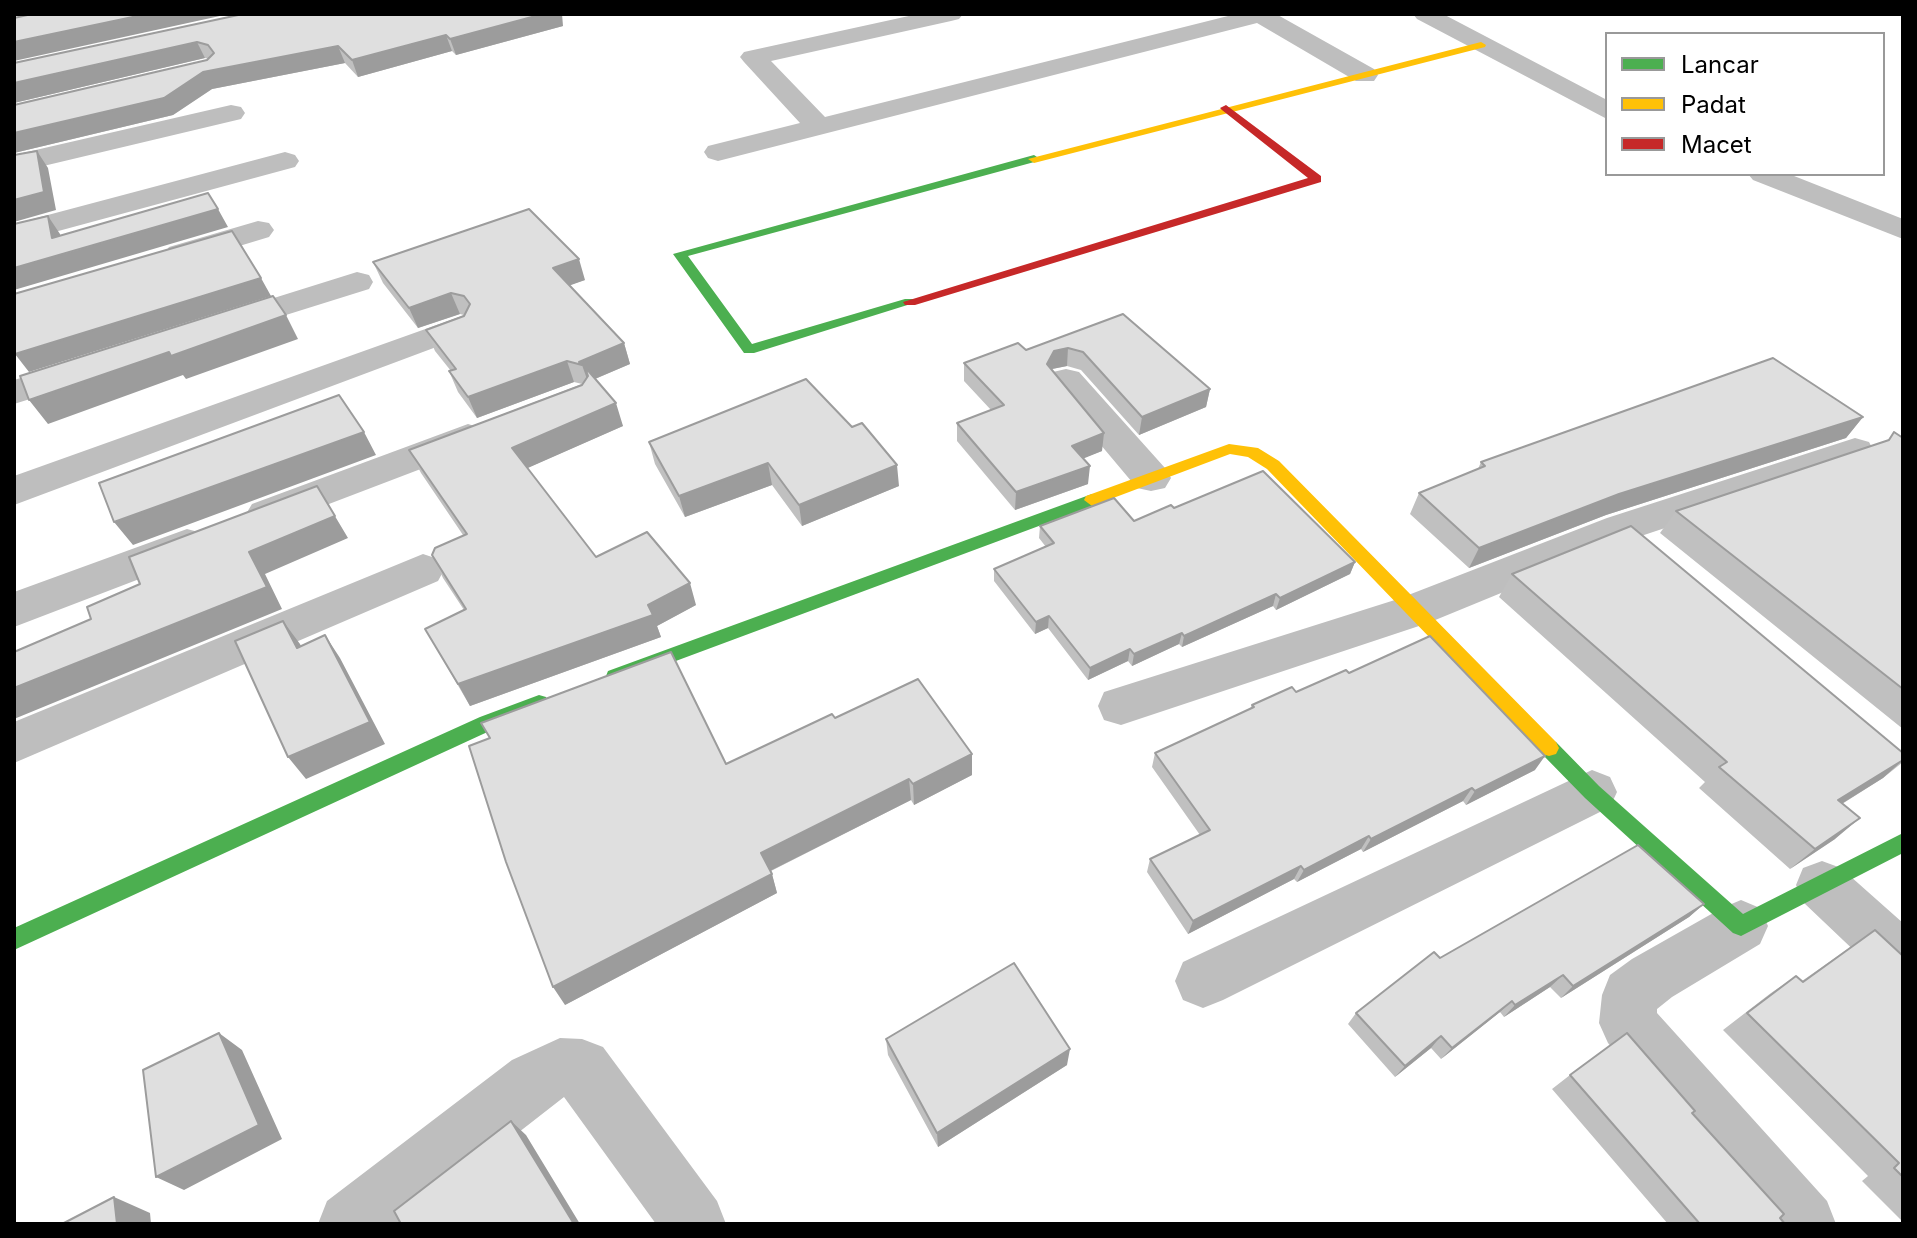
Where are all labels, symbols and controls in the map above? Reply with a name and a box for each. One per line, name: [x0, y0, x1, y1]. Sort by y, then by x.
legend: [1605, 32, 1885, 176]
text: Lancar: [1681, 50, 1759, 79]
text: Padat: [1681, 90, 1746, 119]
text: Macet: [1681, 130, 1752, 159]

